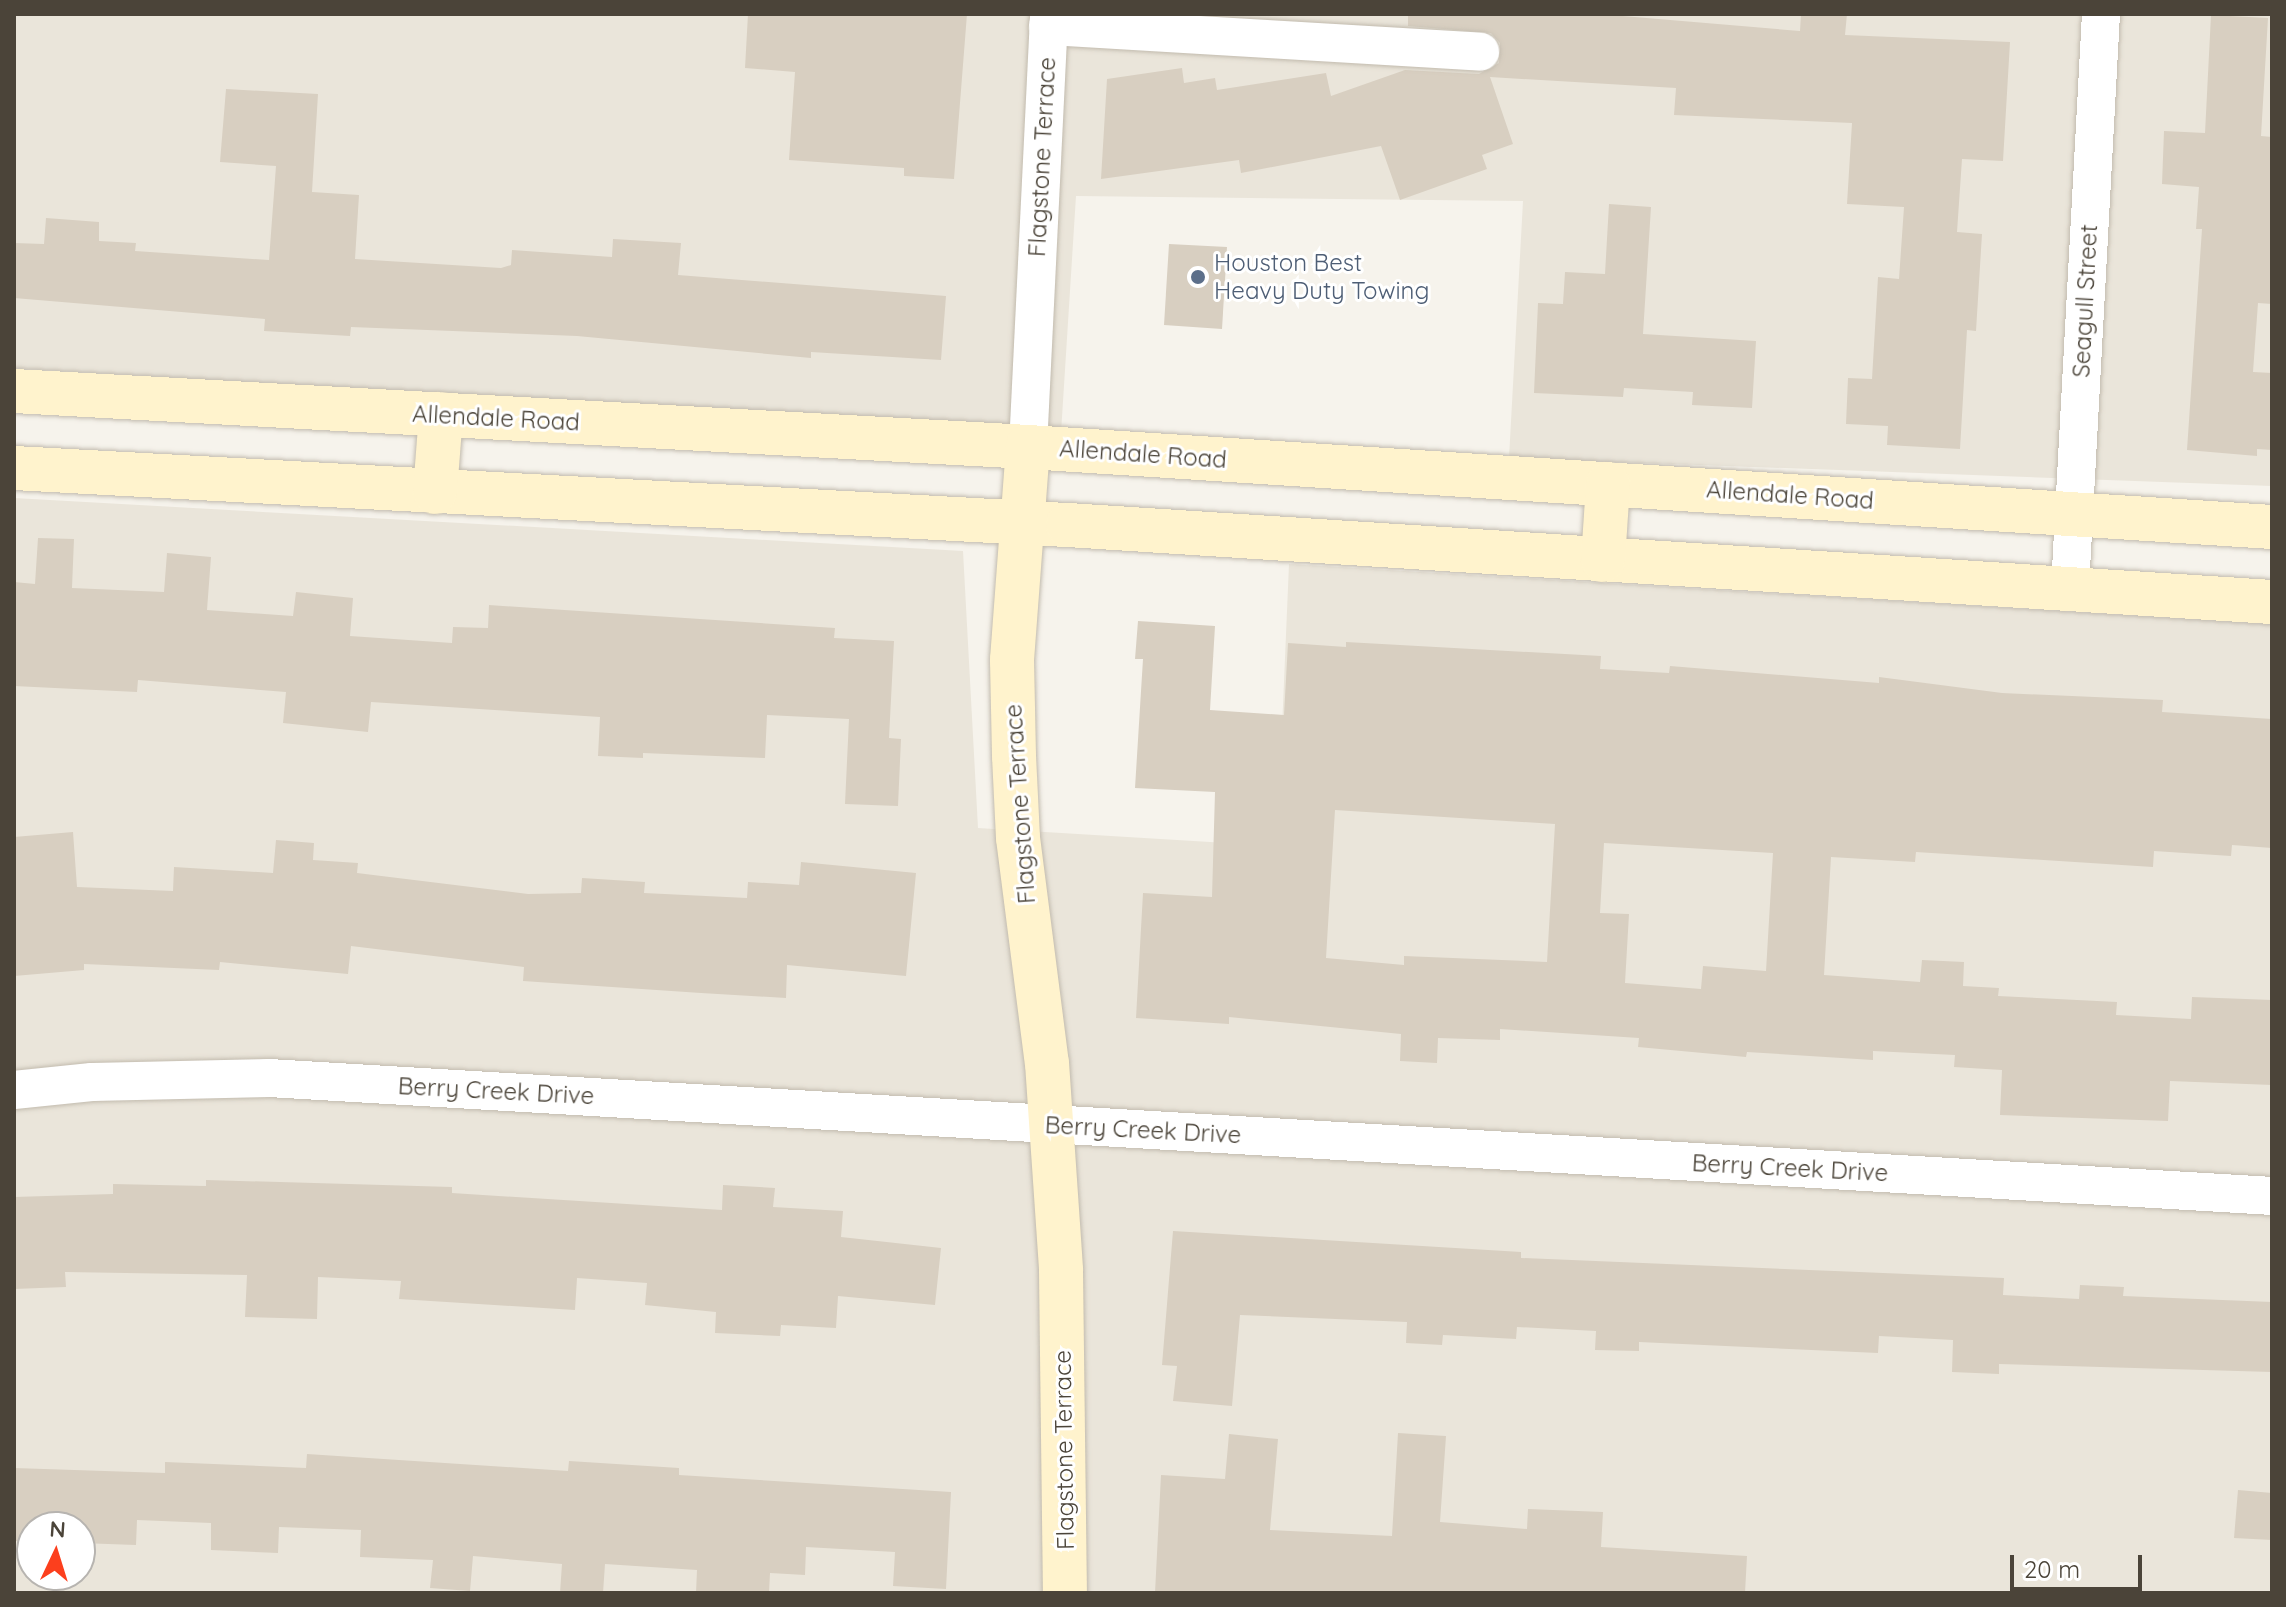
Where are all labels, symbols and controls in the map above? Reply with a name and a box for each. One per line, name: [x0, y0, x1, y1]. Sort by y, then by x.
street label: Flagstone Terrace: [1022, 56, 1062, 258]
street label: Seagull Street: [2067, 224, 2103, 378]
place label: Houston Best Heavy Duty Towing: [1214, 249, 1429, 305]
marker: Houston Best Heavy Duty Towing: [1189, 268, 1207, 286]
street label: Allendale Road: [411, 399, 581, 437]
street label: Allendale Road: [1058, 434, 1228, 474]
street label: Allendale Road: [1705, 475, 1875, 515]
street label: Flagstone Terrace: [999, 703, 1041, 905]
street label: Berry Creek Drive: [397, 1071, 595, 1111]
street label: Berry Creek Drive: [1044, 1110, 1242, 1150]
street label: Berry Creek Drive: [1691, 1148, 1889, 1188]
street label: Flagstone Terrace: [1048, 1350, 1080, 1550]
north arrow: [16, 1511, 96, 1591]
text: N: [48, 1515, 67, 1544]
scale bar: [2014, 1539, 2146, 1589]
text: 20 m: [2024, 1554, 2080, 1584]

